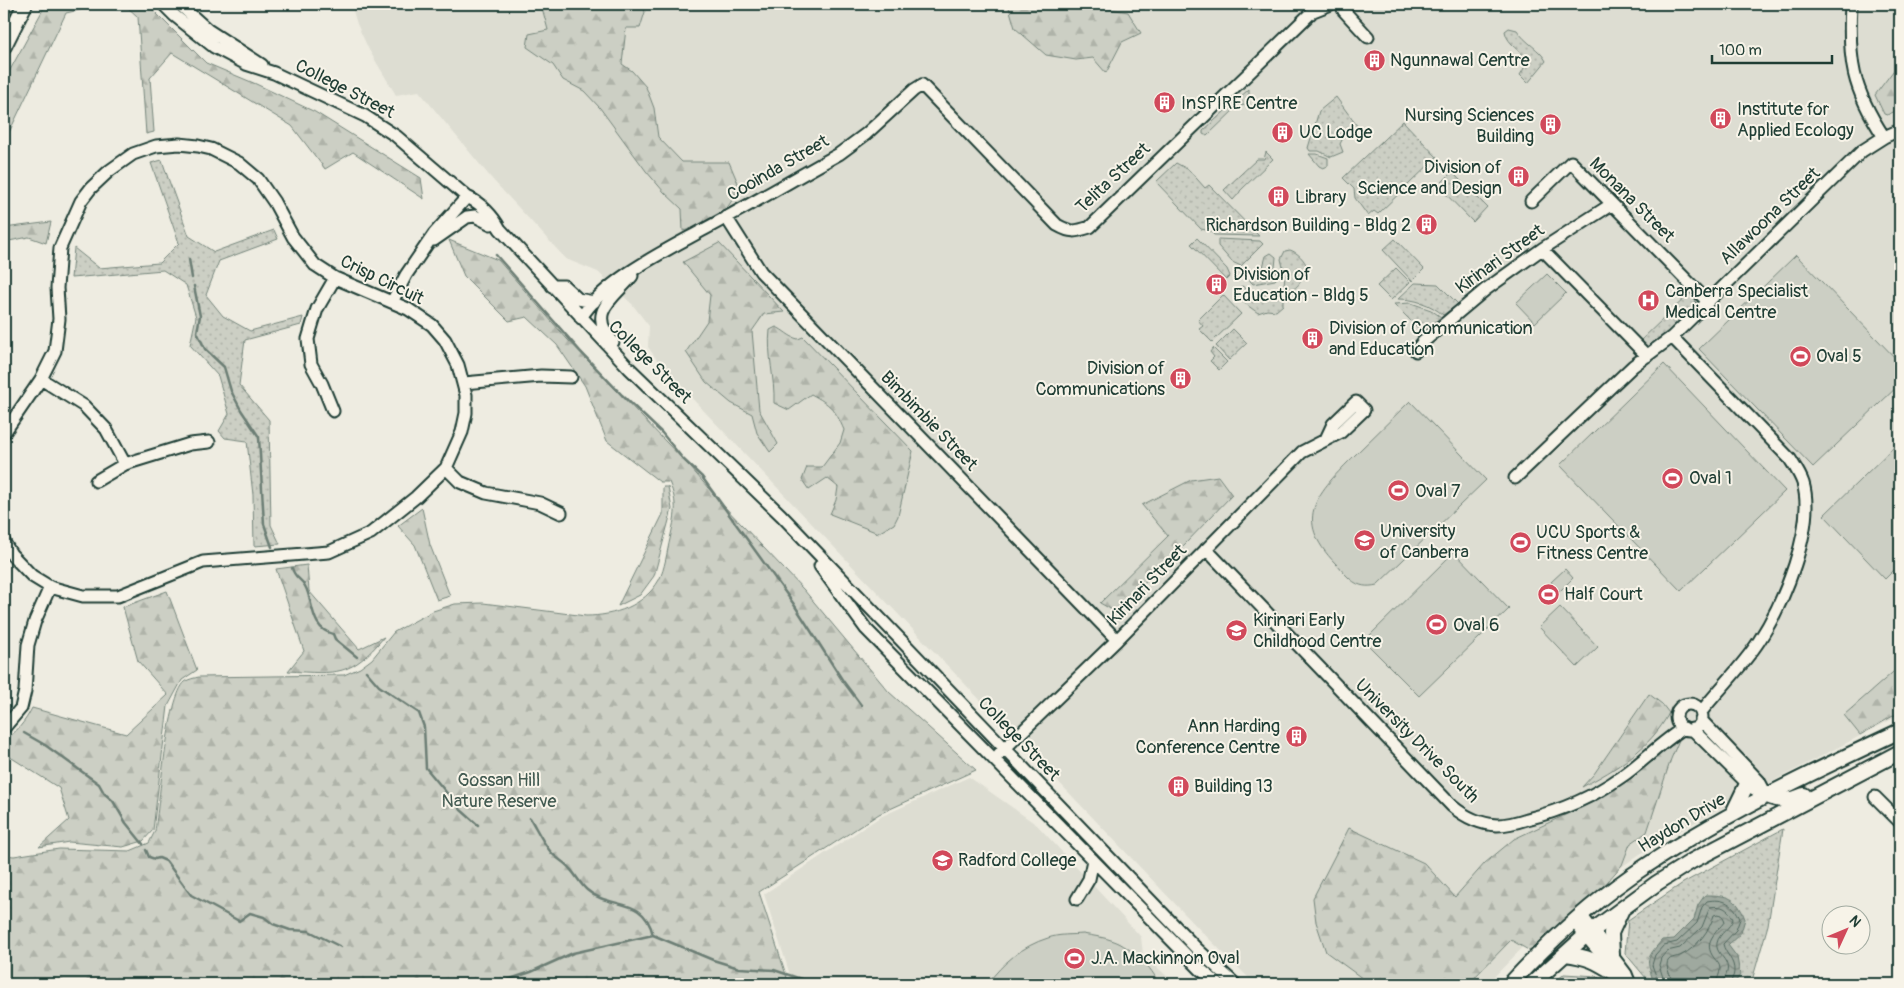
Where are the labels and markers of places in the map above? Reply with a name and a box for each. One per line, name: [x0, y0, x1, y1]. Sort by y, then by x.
building icon: Ngunnawal Centre: [1362, 48, 1386, 72]
place label: Ngunnawal Centre: [1390, 49, 1530, 72]
building icon: InSPIRE Centre: [1153, 91, 1177, 115]
place label: InSPIRE Centre: [1181, 92, 1297, 115]
place label: Institute for Applied Ecology: [1737, 98, 1854, 142]
place label: Nursing Sciences Building: [1405, 104, 1534, 148]
building icon: Institute for Applied Ecology: [1709, 107, 1733, 131]
building icon: Nursing Sciences Building: [1538, 113, 1562, 137]
building icon: UC Lodge: [1271, 120, 1295, 144]
place label: UC Lodge: [1299, 121, 1373, 144]
place label: Division of Science and Design: [1357, 156, 1503, 200]
building icon: Division of Science and Design: [1506, 165, 1530, 189]
building icon: Library: [1267, 185, 1291, 209]
place label: Library: [1295, 186, 1346, 209]
building icon: Richardson Building - Bldg 2: [1415, 213, 1439, 237]
place label: Richardson Building - Bldg 2: [1205, 214, 1411, 237]
place label: Division of Education - Bldg 5: [1233, 263, 1369, 307]
building icon: Division of Education - Bldg 5: [1205, 272, 1229, 296]
place label: Canberra Specialist Medical Centre: [1665, 280, 1809, 324]
hospital icon: Canberra Specialist Medical Centre: [1637, 289, 1661, 313]
place label: Division of Communication and Education: [1329, 317, 1533, 361]
building icon: Division of Communication and Education: [1301, 326, 1325, 350]
sports icon: Oval 5: [1788, 344, 1812, 368]
place label: Oval 5: [1816, 345, 1862, 368]
place label: Division of Communications: [1036, 357, 1166, 401]
building icon: Division of Communications: [1169, 366, 1193, 390]
sports icon: Oval 1: [1661, 466, 1685, 490]
place label: Oval 1: [1689, 467, 1732, 490]
sports icon: Oval 7: [1387, 479, 1411, 503]
place label: Oval 7: [1415, 480, 1461, 503]
place label: University of Canberra: [1380, 520, 1469, 564]
place label: UCU Sports & Fitness Centre: [1536, 521, 1648, 565]
school or university icon: University of Canberra: [1352, 529, 1376, 553]
sports icon: UCU Sports & Fitness Centre: [1508, 530, 1532, 554]
sports icon: Half Court: [1536, 582, 1560, 606]
place label: Half Court: [1564, 583, 1644, 606]
place label: Kirinari Early Childhood Centre: [1253, 609, 1382, 653]
sports icon: Oval 6: [1425, 613, 1449, 637]
place label: Oval 6: [1453, 614, 1500, 637]
school or university icon: Kirinari Early Childhood Centre: [1225, 618, 1249, 642]
place label: Ann Harding Conference Centre: [1136, 715, 1280, 759]
building icon: Ann Harding Conference Centre: [1284, 724, 1308, 748]
building icon: Building 13: [1166, 774, 1190, 798]
place label: Building 13: [1194, 775, 1273, 798]
school or university icon: Radford College: [930, 848, 954, 872]
place label: Radford College: [958, 849, 1077, 872]
sports icon: J.A. Mackinnon Oval: [1063, 946, 1087, 970]
place label: J.A. Mackinnon Oval: [1091, 947, 1240, 970]

